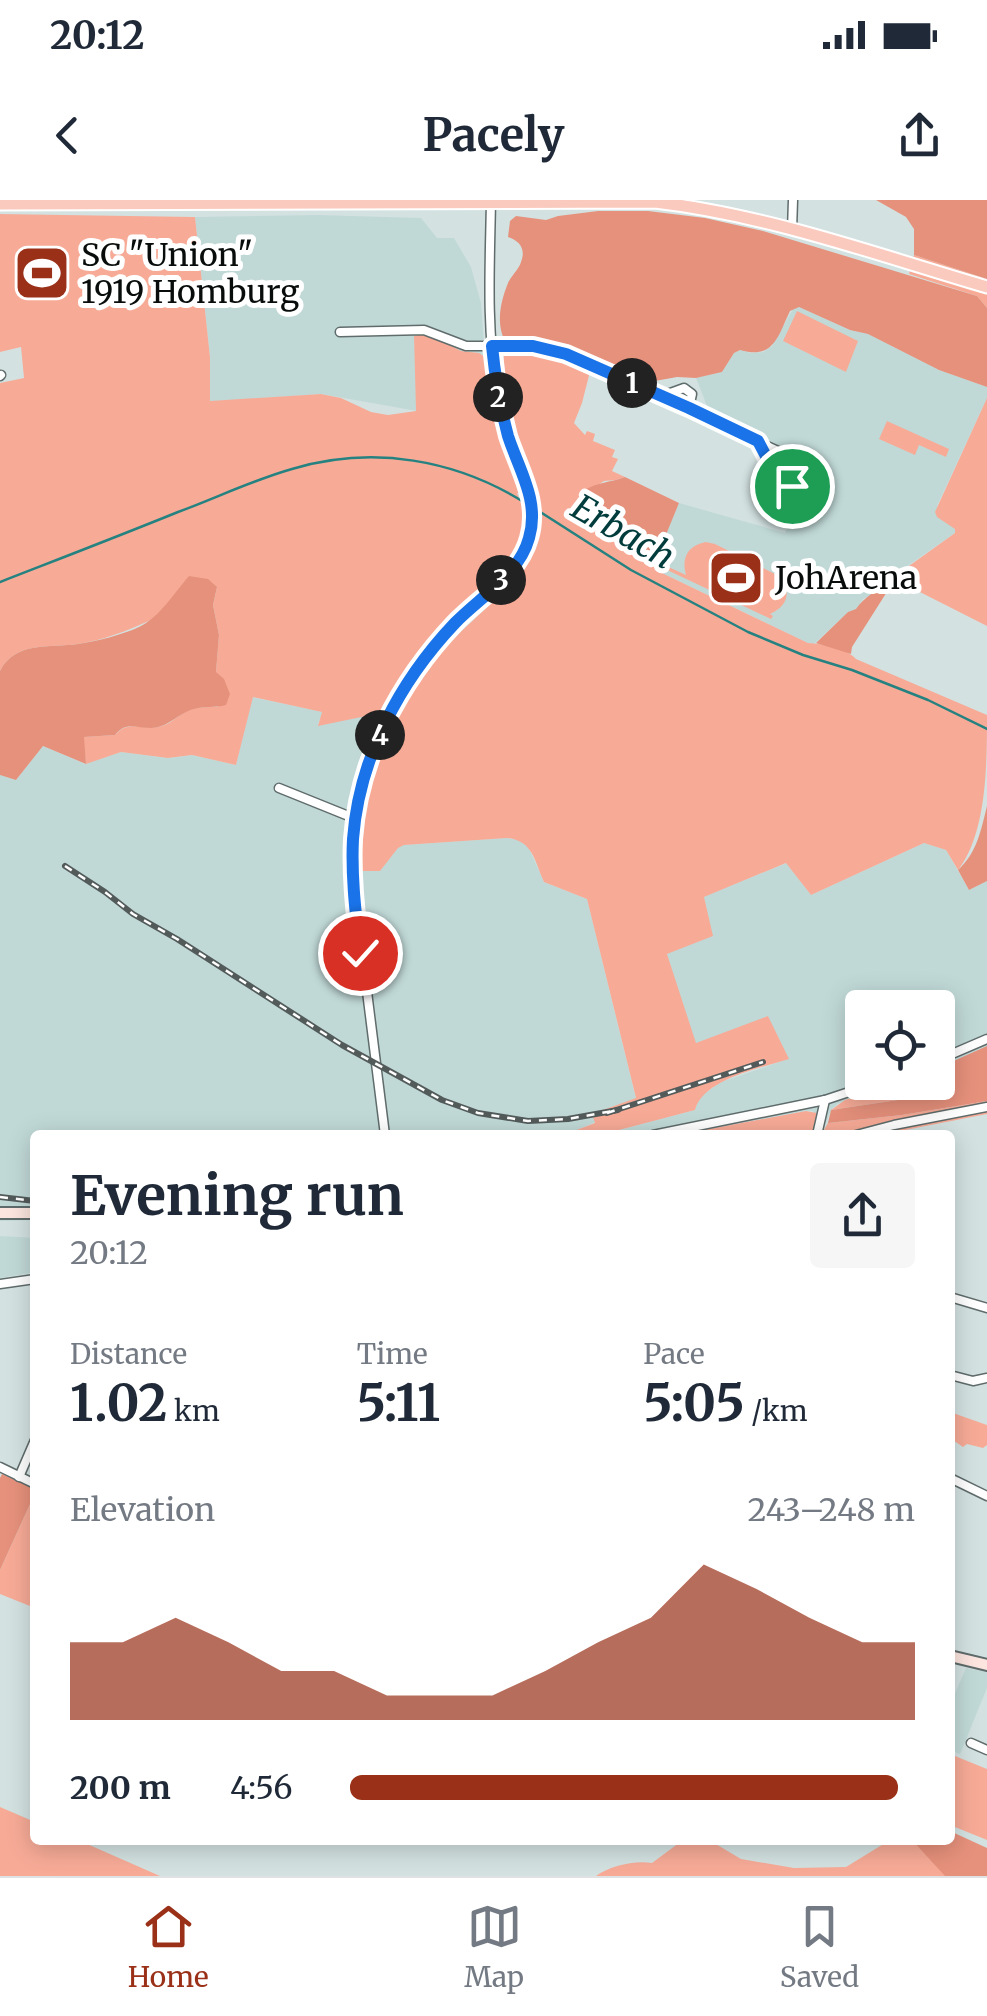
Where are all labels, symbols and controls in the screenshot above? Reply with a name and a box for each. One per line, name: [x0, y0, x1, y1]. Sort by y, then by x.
text: 20:12: [50, 12, 145, 59]
text: Pacely: [423, 107, 564, 163]
icon: back: [40, 108, 95, 163]
icon: share: [892, 108, 947, 163]
place label: SC "Union" 1919 Homburg: [81, 235, 299, 312]
sports icon: SC "Union" 1919 Homburg: [12, 243, 72, 303]
pin: 1: [607, 358, 657, 408]
text: 1: [626, 365, 638, 401]
pin: 2: [473, 372, 523, 422]
text: 2: [490, 379, 506, 415]
pin: [750, 444, 835, 529]
icon: arrive: [765, 459, 820, 514]
water label: Erbach: [564, 485, 682, 579]
sports icon: JohArena: [706, 548, 766, 608]
pin: 3: [476, 555, 526, 605]
place label: JohArena: [774, 558, 917, 598]
text: 3: [493, 562, 509, 598]
pin: 4: [355, 710, 405, 760]
text: 4: [371, 717, 389, 753]
pin: [318, 911, 403, 996]
icon: check: [333, 926, 388, 981]
map controls: [845, 990, 955, 1100]
button: locate: [845, 990, 955, 1100]
text: Evening run: [70, 1161, 404, 1230]
button: share: [810, 1163, 915, 1268]
text: 20:12: [70, 1233, 148, 1273]
text: Distance: [70, 1336, 187, 1372]
text: Time: [357, 1336, 428, 1372]
text: Pace: [643, 1336, 705, 1372]
text: 1.02: [70, 1372, 167, 1435]
text: 5:11: [357, 1372, 440, 1435]
text: 5:05: [643, 1372, 745, 1435]
text: km: [167, 1393, 220, 1429]
text: /km: [745, 1393, 808, 1429]
text: Elevation: [70, 1490, 215, 1530]
text: 243–248 m: [748, 1490, 915, 1530]
text: 200 m: [70, 1768, 171, 1808]
text: 4:56: [230, 1768, 293, 1808]
tab: Home: [128, 1899, 209, 1995]
tab: Map: [464, 1899, 524, 1995]
tab: Saved: [780, 1899, 859, 1995]

